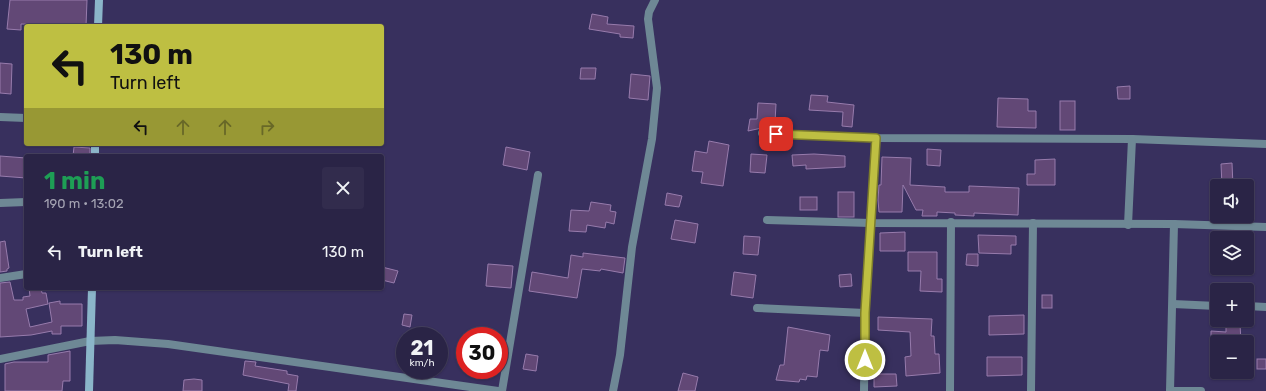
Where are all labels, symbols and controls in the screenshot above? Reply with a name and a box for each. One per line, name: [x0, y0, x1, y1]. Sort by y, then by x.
text: 130 m: [110, 38, 193, 71]
icon: left: [44, 40, 96, 92]
text: Turn left: [110, 72, 180, 94]
icon: left: [130, 116, 152, 138]
icon: ahead: [172, 116, 194, 138]
icon: ahead: [214, 116, 236, 138]
icon: right: [256, 116, 278, 138]
pin: [759, 117, 793, 151]
icon: arrive: [765, 123, 787, 145]
text: 1 min: [44, 167, 105, 195]
button: close: [322, 167, 364, 209]
map controls: [1210, 179, 1254, 379]
button: sound: [1210, 179, 1254, 223]
text: 190 m · 13:02: [44, 196, 124, 211]
button: layers: [1210, 231, 1254, 275]
icon: left: [44, 241, 66, 263]
text: Turn left: [78, 243, 143, 261]
text: 130 m: [322, 243, 364, 261]
button: +: [1210, 283, 1254, 327]
speed limit sign: 30: [456, 327, 508, 379]
button: −: [1210, 335, 1254, 379]
text: 21: [411, 336, 433, 360]
position arrow: [844, 339, 886, 381]
text: km/h: [410, 357, 434, 369]

